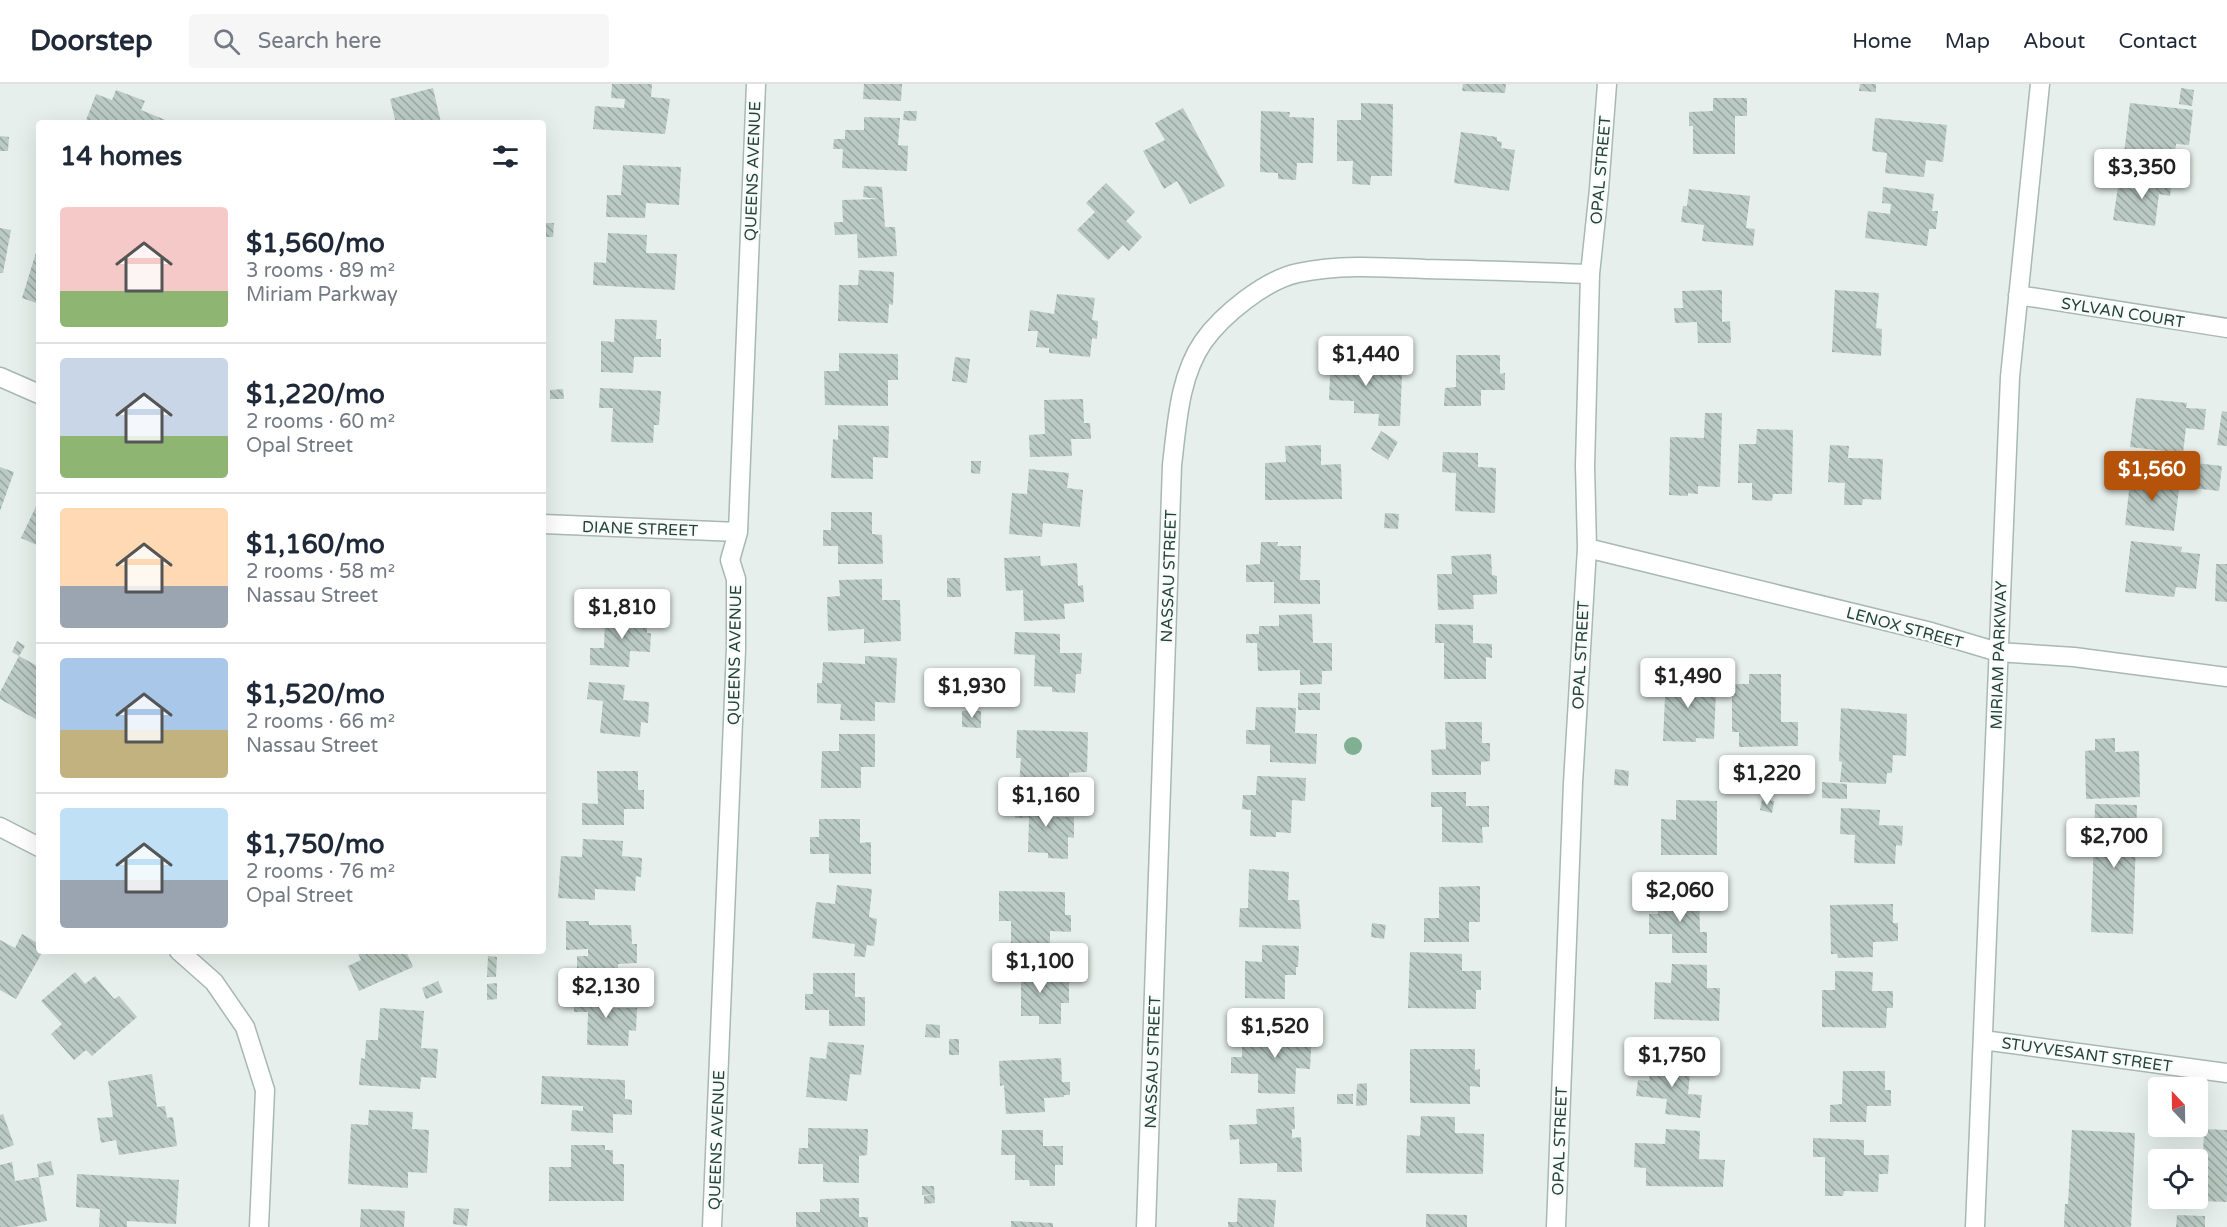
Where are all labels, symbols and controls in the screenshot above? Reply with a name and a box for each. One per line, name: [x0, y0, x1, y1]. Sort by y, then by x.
search box: [189, 14, 609, 68]
text: Doorstep: [30, 24, 153, 58]
icon: search: [210, 25, 243, 58]
text: Search here: [258, 28, 381, 54]
text: Home: [1852, 29, 1912, 54]
text: Map: [1945, 29, 1990, 54]
text: About: [2023, 29, 2085, 54]
text: Contact: [2118, 29, 2197, 54]
street label: QUEENS AVENUE: [741, 101, 765, 241]
street label: OPAL STREET: [1586, 115, 1616, 225]
icon: filters: [489, 140, 522, 173]
text: 14 homes: [60, 141, 182, 172]
pin: $3,350: [2093, 149, 2191, 200]
text: $3,350: [2108, 156, 2176, 180]
text: $1,560/mo: [246, 228, 385, 259]
icon: home: [108, 231, 180, 303]
text: 3 rooms · 89 m²: [246, 259, 395, 283]
text: Miriam Parkway: [246, 283, 398, 307]
street label: SYLVAN COURT: [2060, 293, 2186, 333]
pin: $1,440: [1317, 336, 1415, 387]
text: $1,440: [1332, 343, 1400, 367]
text: $1,220/mo: [246, 379, 385, 410]
icon: home: [108, 382, 180, 454]
text: 2 rooms · 60 m²: [246, 410, 395, 434]
text: Opal Street: [246, 434, 353, 458]
pin: $1,560: [2103, 451, 2201, 502]
text: $1,560: [2118, 458, 2186, 482]
street label: NASSAU STREET: [1157, 509, 1181, 643]
street label: DIANE STREET: [582, 517, 699, 541]
text: $1,160/mo: [246, 529, 385, 560]
icon: home: [108, 532, 180, 604]
text: 2 rooms · 58 m²: [246, 560, 395, 584]
street label: MIRIAM PARKWAY: [1986, 580, 2012, 730]
text: Nassau Street: [246, 584, 378, 608]
street label: QUEENS AVENUE: [724, 585, 746, 725]
pin: $1,810: [573, 589, 671, 640]
text: $1,810: [588, 596, 656, 620]
street label: OPAL STREET: [1568, 600, 1594, 710]
street label: LENOX STREET: [1844, 603, 1966, 653]
pin: $1,490: [1639, 658, 1737, 709]
text: $1,490: [1654, 665, 1722, 689]
pin: $1,930: [923, 668, 1021, 719]
text: $1,930: [938, 675, 1006, 699]
text: $1,520/mo: [246, 679, 385, 710]
icon: home: [108, 682, 180, 754]
text: 2 rooms · 66 m²: [246, 710, 395, 734]
text: Nassau Street: [246, 734, 378, 758]
pin: $1,220: [1718, 755, 1816, 806]
text: $1,220: [1733, 762, 1801, 786]
pin: $1,160: [997, 777, 1095, 828]
text: $1,160: [1012, 784, 1080, 808]
pin: $2,700: [2065, 818, 2163, 869]
text: $2,700: [2080, 825, 2148, 849]
text: $1,750/mo: [246, 829, 385, 860]
icon: home: [108, 832, 180, 904]
text: 2 rooms · 76 m²: [246, 860, 395, 884]
pin: $2,060: [1631, 872, 1729, 923]
text: $2,060: [1646, 879, 1714, 903]
text: Opal Street: [246, 884, 353, 908]
pin: $1,100: [991, 943, 1089, 994]
text: $1,100: [1006, 950, 1074, 974]
pin: $2,130: [557, 968, 655, 1019]
text: $2,130: [572, 975, 640, 999]
street label: NASSAU STREET: [1141, 995, 1165, 1129]
pin: $1,520: [1226, 1008, 1324, 1059]
text: $1,520: [1241, 1015, 1309, 1039]
street label: STUYVESANT STREET: [2000, 1033, 2174, 1077]
pin: $1,750: [1623, 1037, 1721, 1088]
text: $1,750: [1638, 1044, 1706, 1068]
street label: QUEENS AVENUE: [705, 1070, 729, 1210]
north arrow: [2148, 1077, 2208, 1137]
map controls: [2148, 1077, 2208, 1209]
street label: OPAL STREET: [1548, 1086, 1572, 1196]
button: locate: [2148, 1149, 2208, 1209]

